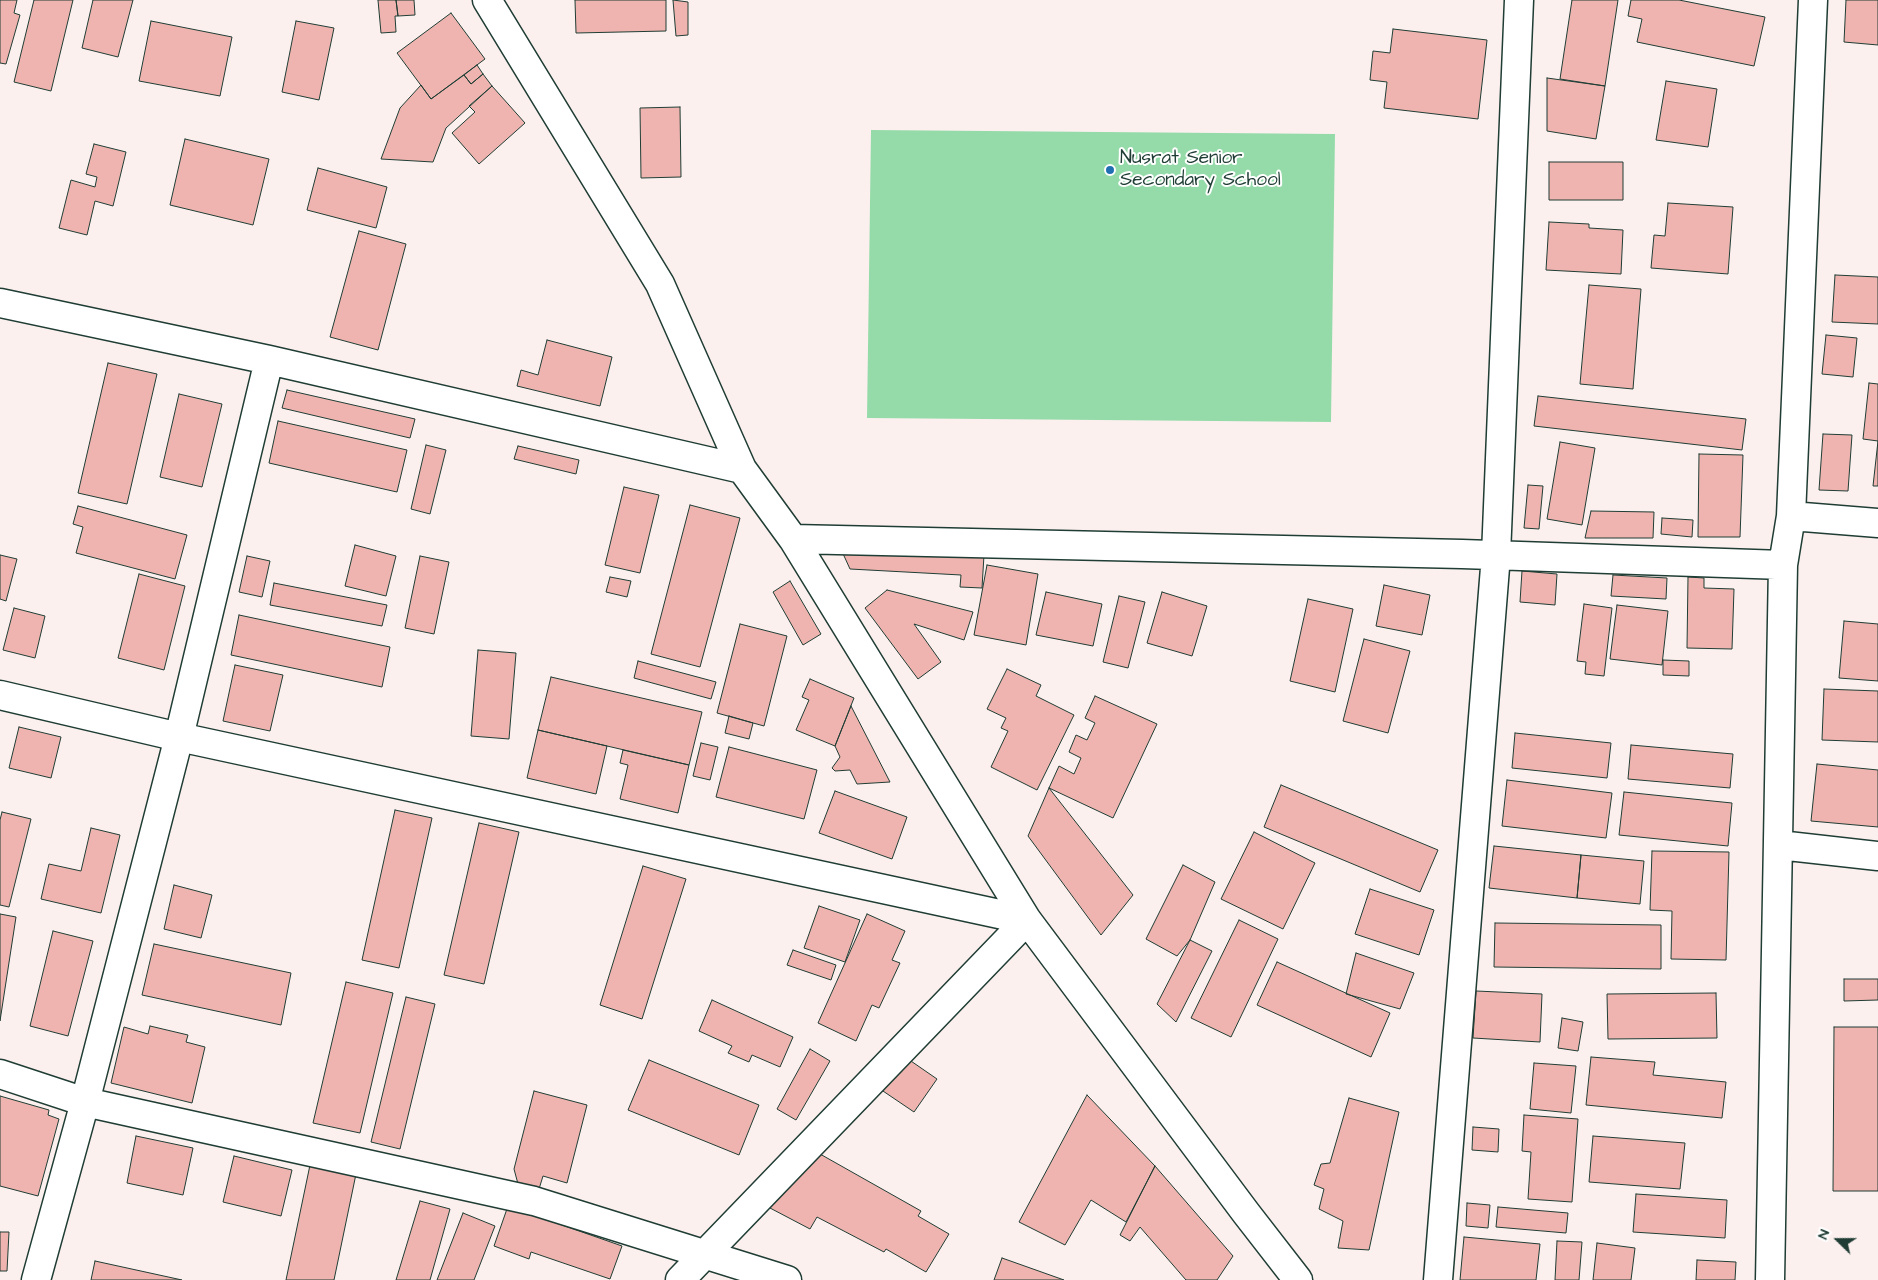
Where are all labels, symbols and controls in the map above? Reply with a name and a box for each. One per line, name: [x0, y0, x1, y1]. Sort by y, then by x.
place label: Nusrat Senior Secondary School: [1120, 148, 1281, 192]
marker: Nusrat Senior Secondary School: [1104, 164, 1116, 176]
north arrow: [1813, 1215, 1863, 1265]
text: N: [1813, 1227, 1835, 1242]

